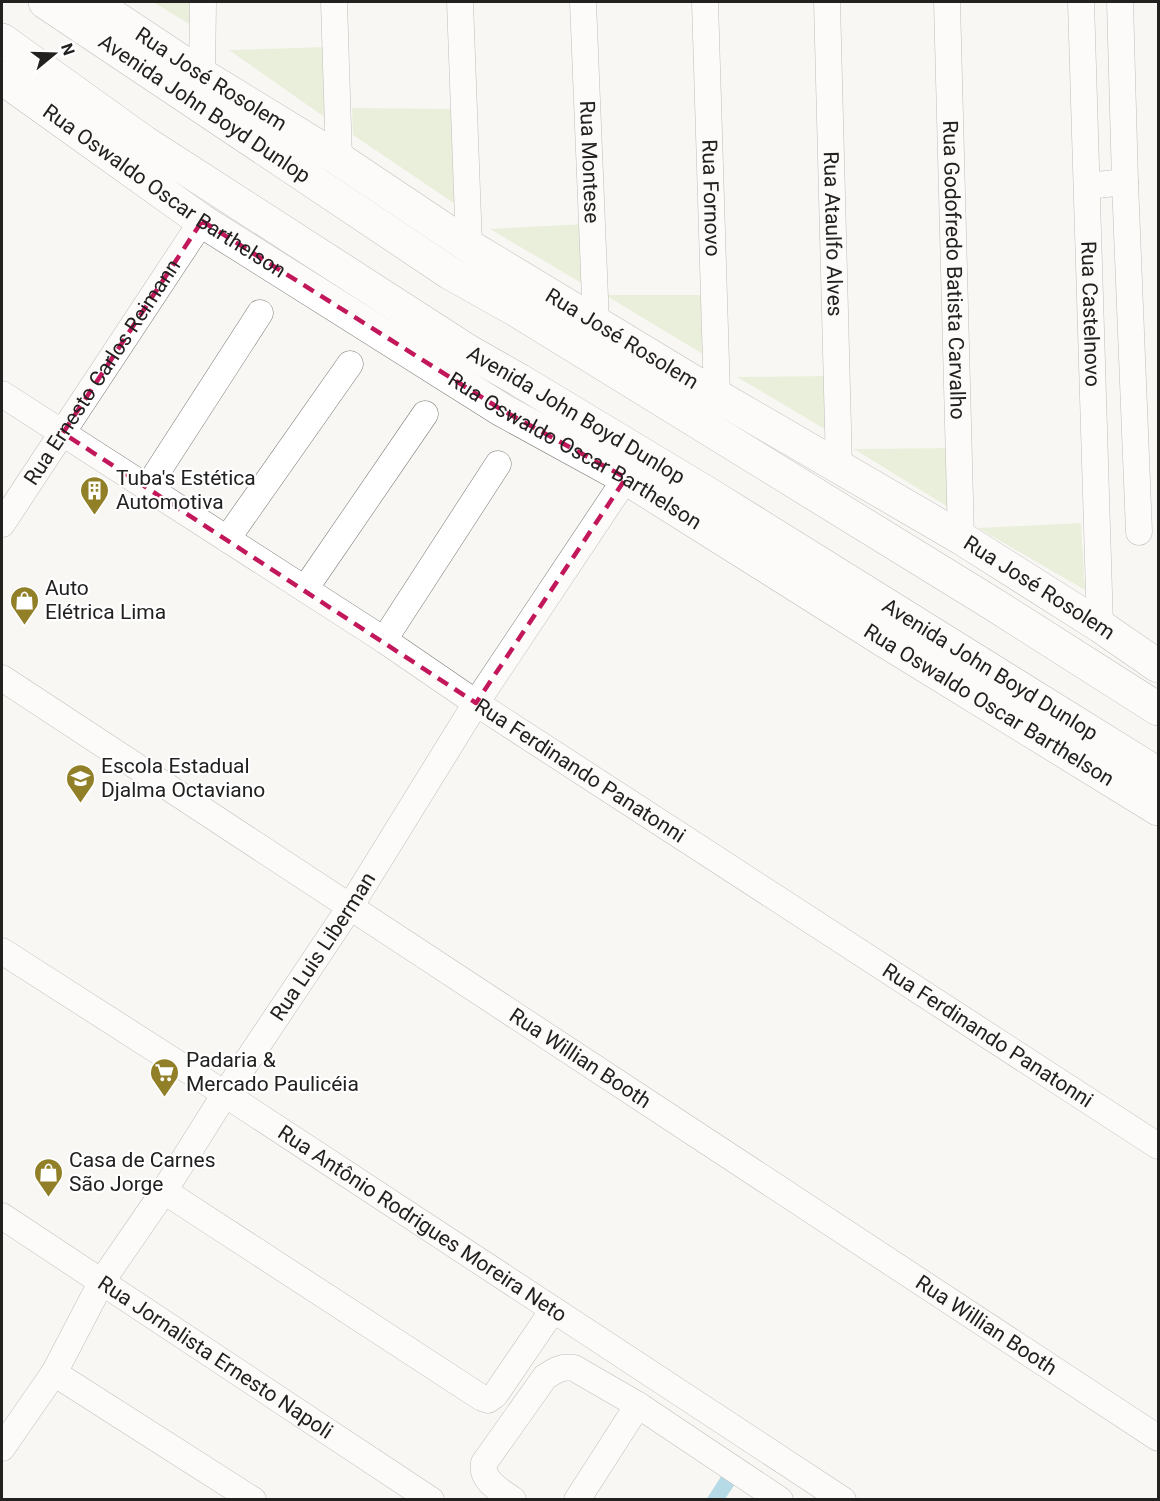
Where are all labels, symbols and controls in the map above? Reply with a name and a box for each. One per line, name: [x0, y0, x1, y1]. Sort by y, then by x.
street label: Rua José Rosolem: [131, 22, 291, 136]
north arrow: [24, 24, 84, 84]
street label: Avenida John Boyd Dunlop: [94, 29, 315, 188]
text: N: [57, 41, 79, 58]
street label: Rua Oswaldo Oscar Barthelson: [38, 99, 290, 283]
street label: Rua Montese: [575, 100, 604, 224]
street label: Rua Godofredo Batista Carvalho: [938, 120, 970, 420]
street label: Rua Fornovo: [697, 139, 725, 257]
street label: Rua Ataulfo Alves: [819, 151, 847, 317]
street label: Rua Castelnovo: [1076, 241, 1105, 387]
street label: Rua Ernesto Carlos Reimann: [19, 255, 185, 489]
street label: Rua José Rosolem: [541, 283, 703, 394]
street label: Avenida John Boyd Dunlop: [463, 341, 689, 489]
street label: Rua Oswaldo Oscar Barthelson: [444, 367, 706, 534]
place label: Tuba's Estética Automotiva: [116, 466, 256, 514]
building icon: Tuba's Estética Automotiva: [79, 474, 111, 516]
street label: Rua José Rosolem: [959, 531, 1119, 645]
place label: Auto Elétrica Lima: [45, 576, 166, 624]
shop icon: Auto Elétrica Lima: [8, 584, 40, 626]
street label: Avenida John Boyd Dunlop: [878, 593, 1102, 746]
street label: Rua Oswaldo Oscar Barthelson: [860, 619, 1118, 791]
street label: Rua Ferdinando Panatonni: [470, 694, 690, 848]
place label: Escola Estadual Djalma Octaviano: [101, 754, 265, 802]
school or university icon: Escola Estadual Djalma Octaviano: [64, 762, 96, 804]
street label: Rua Luis Liberman: [265, 868, 380, 1025]
street label: Rua Ferdinando Panatonni: [878, 958, 1097, 1112]
street label: Rua Willian Booth: [505, 1003, 655, 1113]
place label: Padaria & Mercado Paulicéia: [186, 1048, 359, 1096]
supermarket icon: Padaria & Mercado Paulicéia: [149, 1056, 181, 1098]
street label: Rua Antônio Rodrigues Moreira Neto: [274, 1120, 571, 1327]
place label: Casa de Carnes São Jorge: [69, 1148, 216, 1196]
shop icon: Casa de Carnes São Jorge: [32, 1156, 64, 1198]
street label: Rua Willian Booth: [911, 1270, 1061, 1380]
street label: Rua Jornalista Ernesto Napoli: [94, 1271, 337, 1444]

